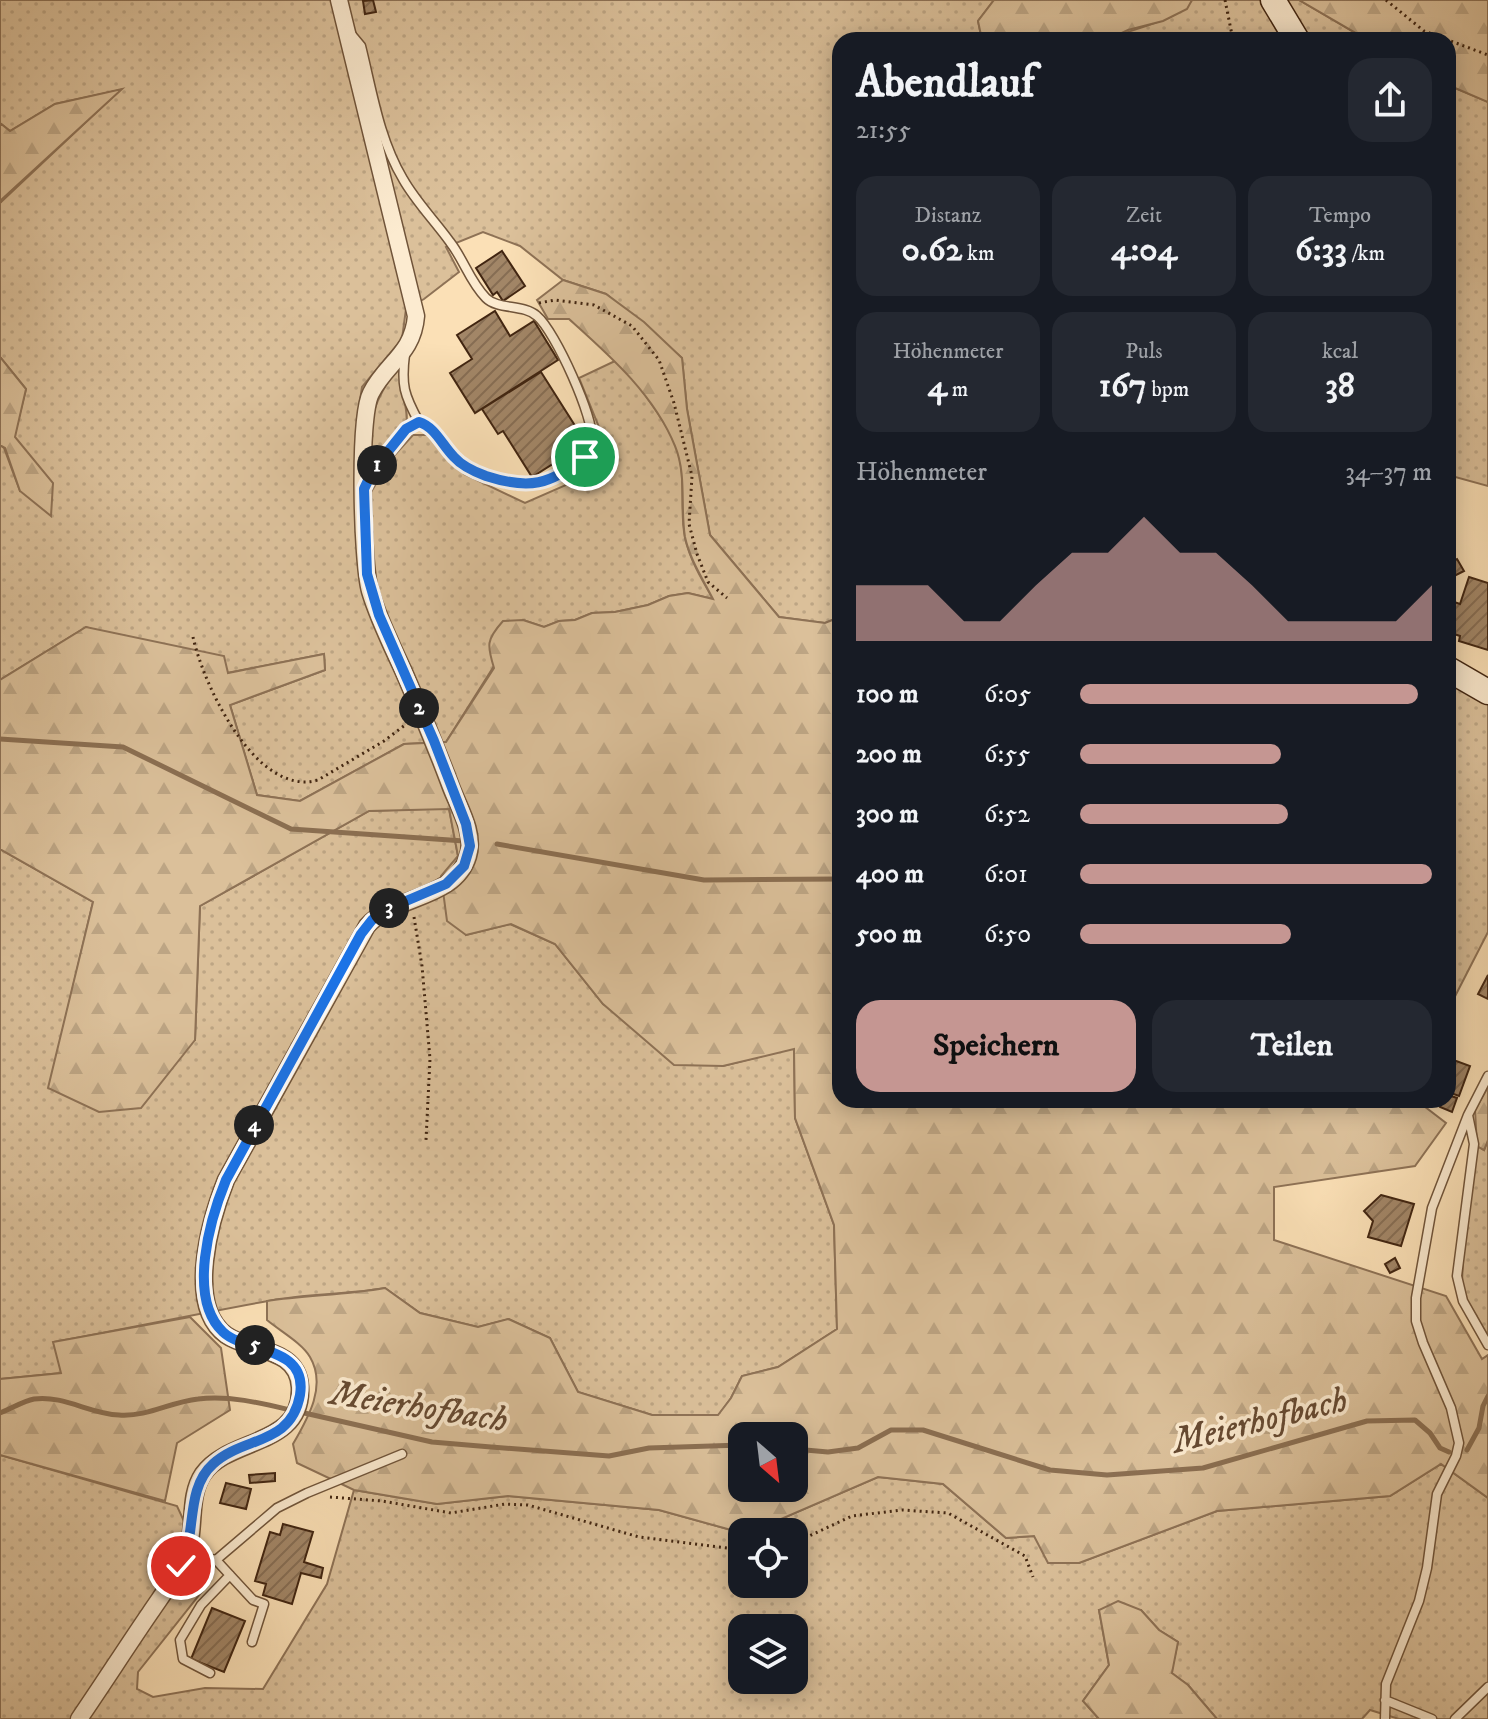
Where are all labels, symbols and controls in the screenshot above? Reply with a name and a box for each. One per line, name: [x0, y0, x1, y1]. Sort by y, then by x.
text: Abendlauf: [856, 56, 1035, 111]
button: share: [1348, 58, 1432, 142]
text: 21:55: [856, 114, 911, 147]
text: Distanz: [915, 202, 981, 229]
text: Zeit: [1126, 202, 1162, 229]
text: Tempo: [1309, 202, 1371, 229]
text: 0.62: [902, 229, 962, 271]
text: 4:04: [1111, 229, 1177, 271]
text: 6:33: [1295, 229, 1347, 271]
text: km: [962, 240, 994, 267]
text: /km: [1347, 240, 1385, 267]
text: Höhenmeter: [893, 338, 1003, 365]
text: Puls: [1125, 338, 1163, 365]
text: kcal: [1322, 338, 1358, 365]
text: 4: [928, 365, 947, 407]
text: 167: [1099, 365, 1147, 407]
text: 38: [1325, 365, 1355, 407]
text: m: [947, 376, 968, 403]
text: bpm: [1147, 376, 1189, 403]
pin: [551, 423, 619, 491]
icon: arrive: [563, 435, 607, 479]
pin: 1: [357, 445, 397, 485]
text: 1: [373, 451, 381, 478]
text: Höhenmeter: [856, 456, 987, 489]
text: 34–37 m: [1345, 456, 1432, 489]
text: 100 m: [856, 678, 919, 711]
text: 6:05: [984, 678, 1031, 711]
pin: 2: [399, 688, 439, 728]
text: 2: [414, 694, 424, 721]
text: 200 m: [856, 738, 922, 771]
text: 6:55: [984, 738, 1030, 771]
text: 300 m: [856, 798, 919, 831]
text: 6:52: [984, 798, 1030, 831]
text: 400 m: [856, 858, 924, 891]
text: 6:01: [984, 858, 1028, 891]
pin: 3: [369, 888, 409, 928]
text: 3: [385, 894, 393, 921]
text: 500 m: [856, 918, 922, 951]
text: 6:50: [984, 918, 1031, 951]
button: Speichern: [856, 1000, 1136, 1092]
button: Teilen: [1152, 1000, 1432, 1092]
pin: 4: [234, 1105, 274, 1145]
text: 4: [248, 1111, 260, 1138]
pin: 5: [235, 1325, 275, 1365]
text: 5: [250, 1331, 260, 1358]
water label: Meierhofbach: [324, 1370, 511, 1443]
water label: Meierhofbach: [1165, 1378, 1352, 1465]
north arrow: [728, 1422, 808, 1502]
map controls: [728, 1422, 808, 1694]
button: locate: [728, 1518, 808, 1598]
pin: [147, 1532, 215, 1600]
icon: check: [159, 1544, 203, 1588]
button: layers: [728, 1614, 808, 1694]

